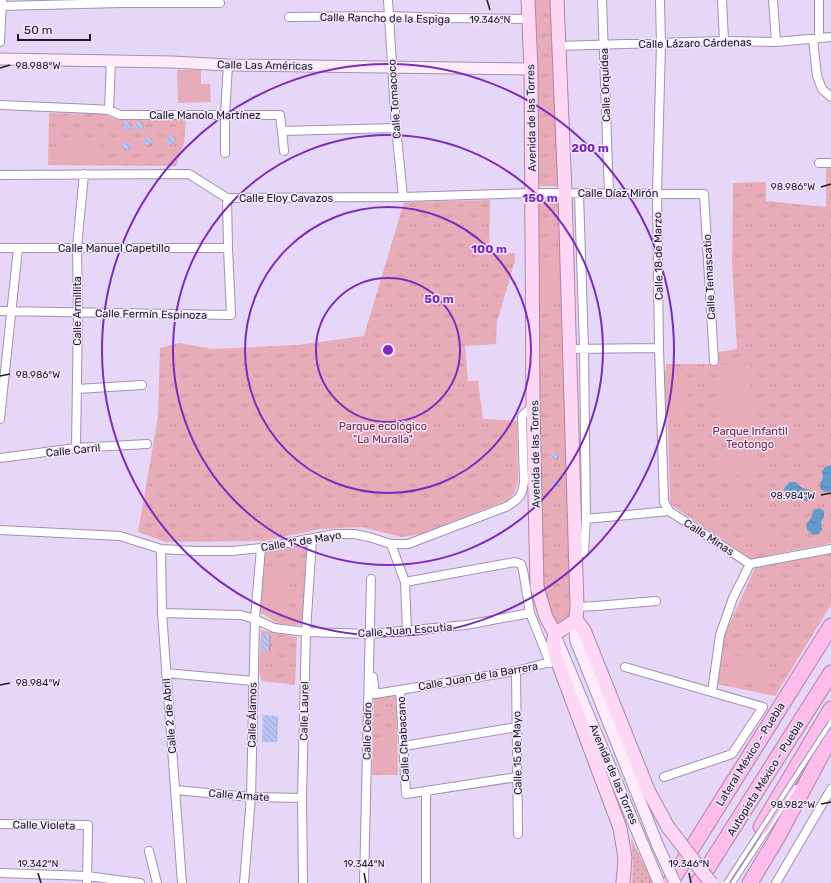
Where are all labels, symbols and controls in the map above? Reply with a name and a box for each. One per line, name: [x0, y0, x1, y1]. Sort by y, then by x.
street label: Calle Rancho de la Espiga: [320, 11, 450, 26]
text: 19.346°N: [469, 14, 511, 26]
scale bar: [18, 16, 90, 42]
text: 50 m: [24, 23, 52, 37]
street label: Calle Lázaro Cárdenas: [638, 36, 752, 51]
street label: Calle Orquídea: [598, 48, 613, 122]
street label: Calle Las Américas: [217, 58, 313, 73]
street label: Calle Tomacoco: [385, 59, 404, 139]
text: 98.988°W: [16, 60, 60, 72]
street label: Avenida de las Torres: [524, 64, 539, 172]
street label: Calle Manolo Martínez: [149, 109, 261, 122]
text: 200 m: [571, 141, 609, 155]
text: 98.986°W: [771, 181, 815, 193]
street label: Calle Díaz Mirón: [578, 187, 658, 200]
text: 150 m: [522, 191, 558, 205]
street label: Calle Eloy Cavazos: [239, 192, 333, 205]
street label: Calle 18 de Marzo: [651, 212, 666, 300]
street label: Calle Temascatio: [701, 234, 718, 320]
street label: Calle Manuel Capetillo: [58, 242, 170, 255]
text: 100 m: [471, 242, 507, 256]
street label: Calle Armillita: [71, 276, 84, 346]
text: 50 m: [424, 292, 454, 306]
street label: Calle Fermín Espinoza: [95, 307, 207, 322]
centre of rings: [381, 343, 395, 357]
text: 98.986°W: [16, 369, 60, 381]
street label: Avenida de las Torres: [528, 400, 543, 508]
park label: Parque ecológico "La Muralla": [339, 420, 427, 446]
park label: Parque Infantil Teotongo: [712, 425, 788, 451]
street label: Calle Carril: [45, 441, 101, 460]
text: 98.984°W: [771, 490, 815, 502]
street label: Calle Minas: [681, 516, 737, 559]
street label: Calle 1º de Mayo: [260, 529, 342, 554]
street label: Calle Juan Escutia: [357, 621, 453, 640]
street label: Calle Juan de la Barrera: [417, 660, 539, 693]
text: 98.984°W: [16, 677, 60, 689]
street label: Calle 2 de Abril: [160, 678, 179, 754]
street label: Calle Laurel: [297, 681, 312, 741]
street label: Calle Álamos: [245, 682, 260, 748]
street label: Calle Chabacano: [395, 696, 412, 782]
street label: Lateral México - Puebla: [713, 700, 788, 809]
street label: Calle Cedro: [360, 702, 375, 760]
street label: Calle 15 de Mayo: [510, 711, 525, 795]
street label: Autopista México - Puebla: [724, 718, 806, 839]
street label: Avenida de las Torres: [587, 722, 641, 827]
street label: Calle Amate: [208, 787, 270, 804]
text: 98.982°W: [771, 799, 815, 811]
street label: Calle Violeta: [13, 818, 75, 833]
text: 19.342°N: [17, 858, 59, 870]
text: 19.344°N: [343, 858, 385, 870]
text: 19.346°N: [668, 858, 710, 870]

